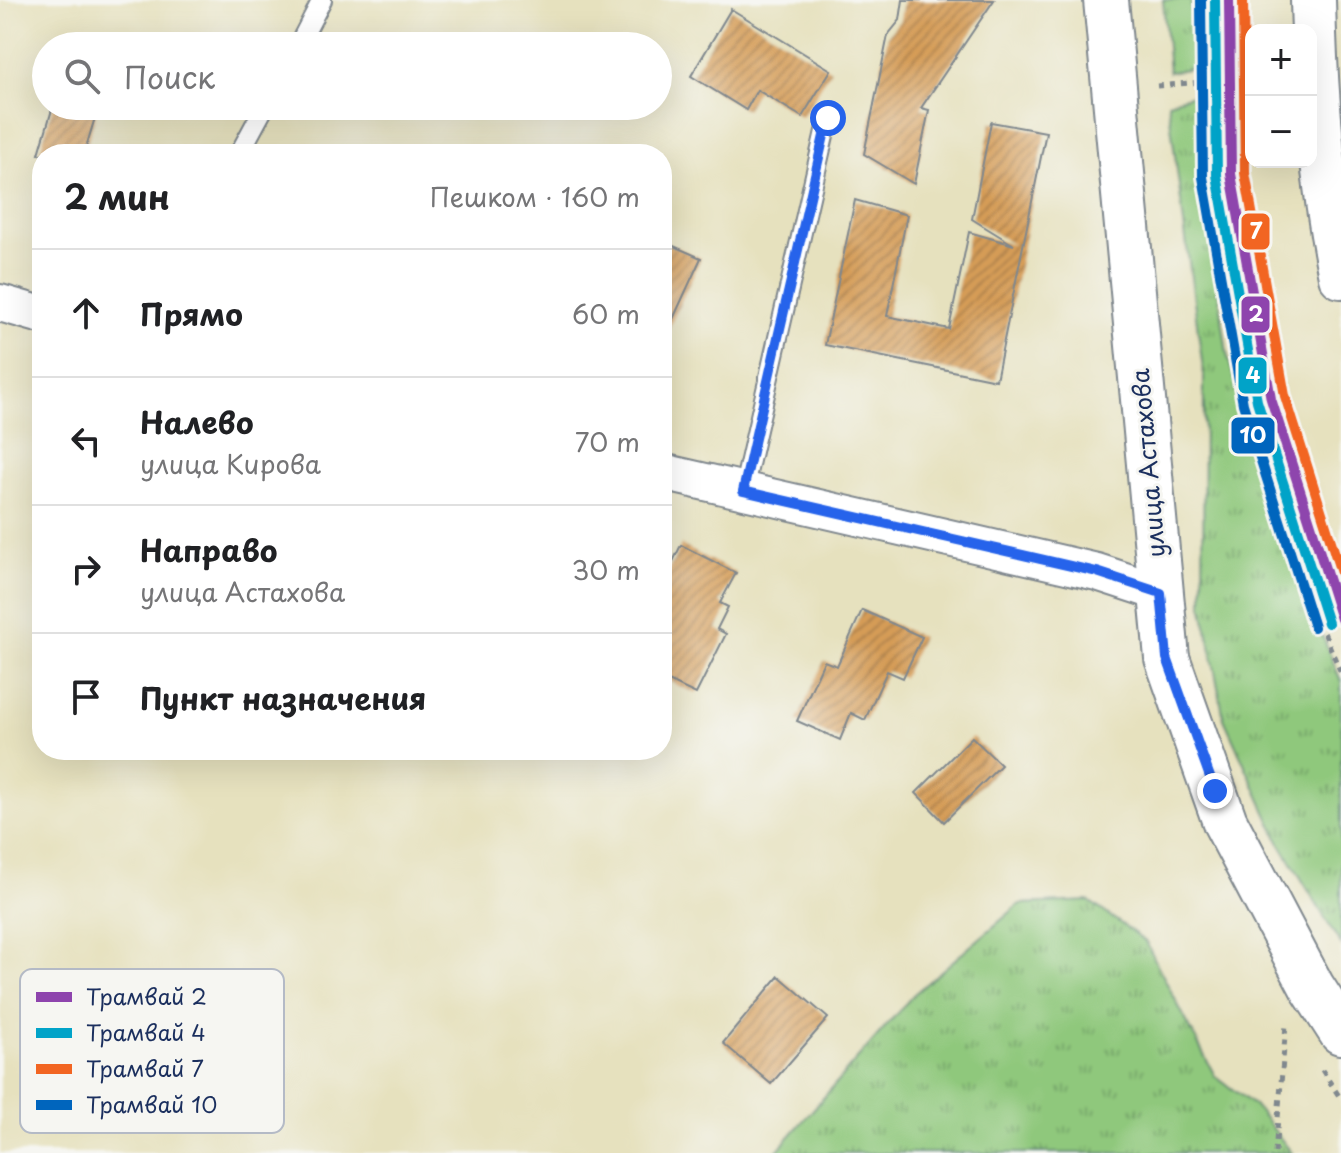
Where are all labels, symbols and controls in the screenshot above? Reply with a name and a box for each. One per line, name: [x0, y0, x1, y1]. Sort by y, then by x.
map controls: [1245, 24, 1317, 168]
button: +: [1245, 24, 1317, 96]
search box: [32, 32, 672, 120]
icon: search: [60, 54, 104, 98]
text: Поиск: [124, 54, 215, 99]
button: −: [1245, 96, 1317, 168]
route start: [810, 100, 846, 136]
text: 2 мин: [64, 170, 170, 222]
text: Пешком · 160 m: [430, 177, 640, 216]
line badge: 7: [1240, 212, 1271, 251]
text: 7: [1250, 213, 1263, 246]
icon: ahead: [64, 291, 108, 335]
text: Прямо: [140, 291, 243, 336]
text: 60 m: [572, 294, 640, 333]
line badge: 2: [1240, 295, 1271, 334]
text: 2: [1248, 296, 1264, 329]
line badge: 4: [1237, 356, 1268, 395]
text: 4: [1246, 357, 1261, 390]
street label: улица Астахова: [1121, 367, 1173, 559]
text: Налево: [140, 399, 254, 444]
line badge: 10: [1230, 416, 1276, 455]
text: 10: [1240, 417, 1266, 450]
icon: left: [64, 419, 108, 463]
text: 70 m: [575, 422, 640, 461]
text: улица Кирова: [140, 444, 321, 483]
text: Направо: [140, 527, 278, 572]
icon: right: [64, 547, 108, 591]
text: 30 m: [572, 550, 640, 589]
text: улица Астахова: [140, 572, 345, 611]
icon: arrive: [64, 675, 108, 719]
text: Пункт назначения: [140, 675, 426, 720]
route end: [1197, 773, 1233, 809]
legend: [20, 969, 284, 1133]
text: Трамвай 2: [86, 979, 207, 1012]
text: Трамвай 4: [86, 1015, 206, 1048]
text: Трамвай 7: [86, 1051, 204, 1084]
text: Трамвай 10: [86, 1087, 217, 1120]

